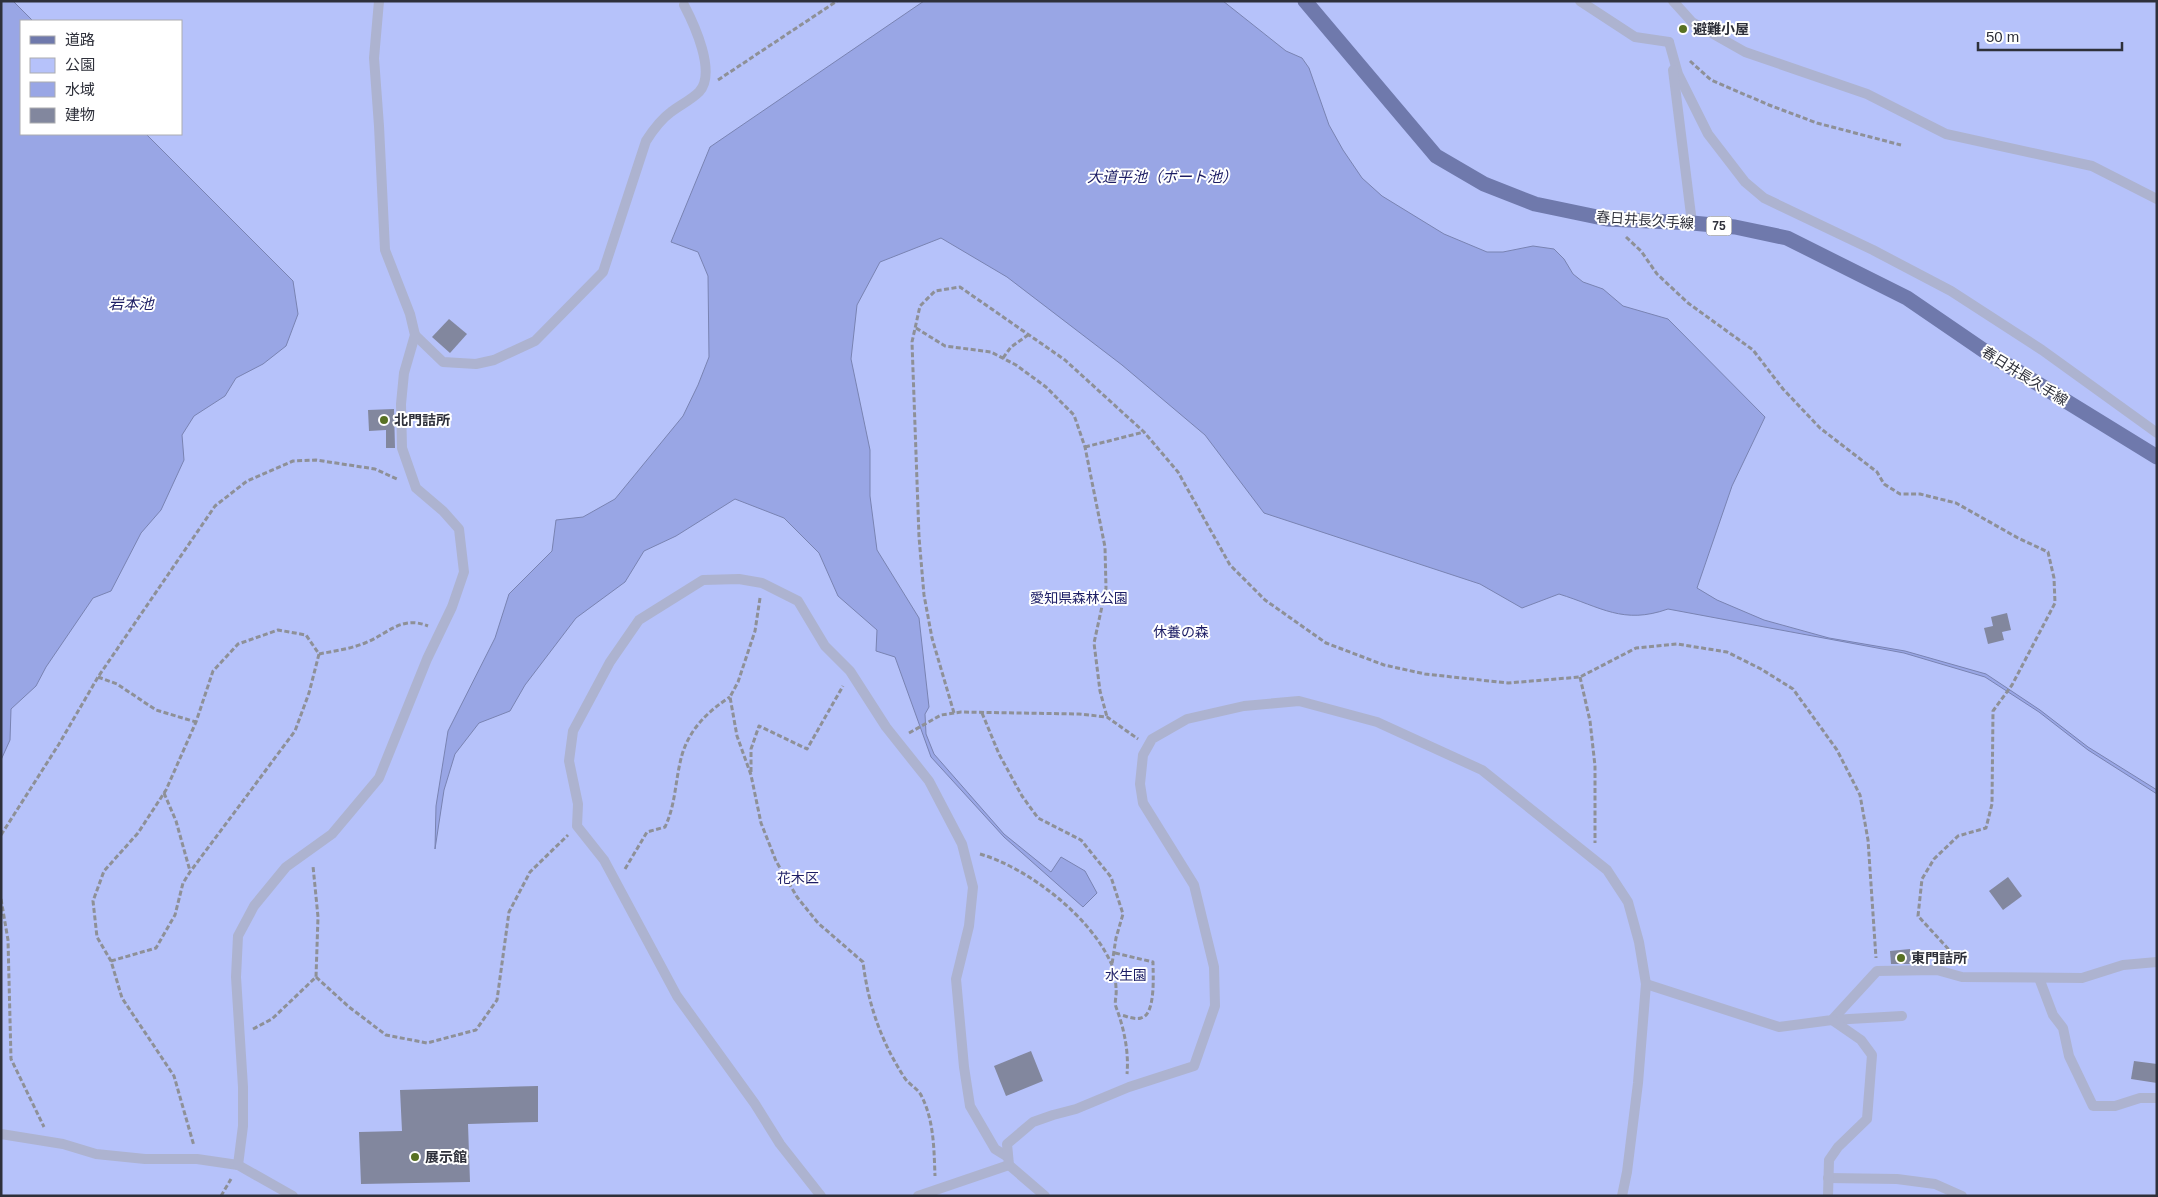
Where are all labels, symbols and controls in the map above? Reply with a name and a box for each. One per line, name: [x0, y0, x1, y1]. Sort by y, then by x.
legend: [20, 20, 182, 135]
scale bar: [1978, 20, 2122, 52]
place label: 避難小屋: [1693, 21, 1749, 37]
marker: 避難小屋: [1677, 23, 1689, 35]
text: 50 m: [1986, 28, 2019, 45]
text: 道路: [65, 31, 95, 48]
text: 公園: [65, 56, 95, 73]
text: 水域: [65, 81, 95, 98]
text: 建物: [65, 106, 95, 123]
water label: 大道平池（ボート池）: [1087, 168, 1237, 185]
street label: 春日井長久手線: [1596, 209, 1694, 231]
road number: 75: [1706, 217, 1732, 236]
water label: 岩本池: [108, 295, 155, 312]
street label: 春日井長久手線: [1979, 343, 2071, 409]
place label: 北門詰所: [394, 412, 450, 428]
marker: 北門詰所: [378, 414, 390, 426]
park label: 愛知県森林公園: [1030, 590, 1128, 606]
park label: 休養の森: [1153, 624, 1209, 640]
park label: 花木区: [777, 870, 819, 886]
place label: 東門詰所: [1911, 950, 1967, 966]
marker: 東門詰所: [1895, 952, 1907, 964]
park label: 水生園: [1105, 967, 1147, 983]
place label: 展示館: [425, 1149, 467, 1165]
marker: 展示館: [409, 1151, 421, 1163]

